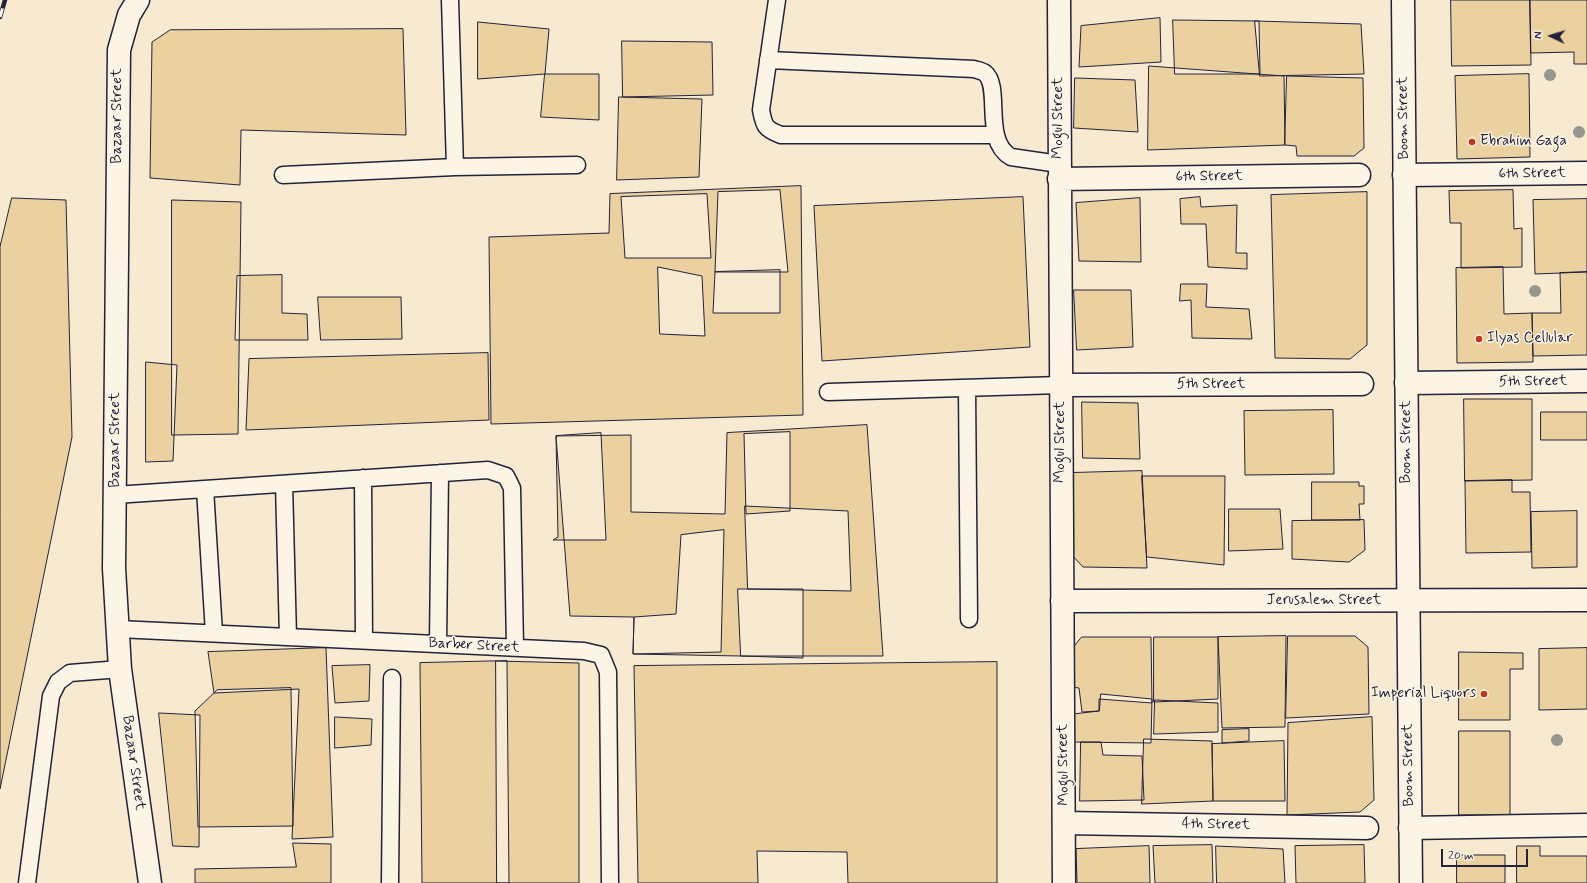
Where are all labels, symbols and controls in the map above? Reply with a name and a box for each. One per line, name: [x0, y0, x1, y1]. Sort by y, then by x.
north arrow: [1531, 16, 1571, 56]
text: N: [1532, 31, 1546, 39]
street label: Bazaar Street: [109, 68, 127, 164]
street label: Boom Street: [1394, 76, 1414, 160]
street label: Mogul Street: [1050, 77, 1068, 159]
place label: Ebrahim Gaga: [1480, 133, 1567, 151]
marker: Ebrahim Gaga: [1467, 137, 1477, 147]
street label: 6th Street: [1498, 164, 1566, 184]
street label: 6th Street: [1175, 167, 1243, 187]
place label: Ilyas Cellular: [1487, 330, 1572, 348]
marker: Ilyas Cellular: [1474, 334, 1484, 344]
street label: 5th Street: [1499, 372, 1567, 392]
street label: 5th Street: [1177, 376, 1245, 394]
street label: Bazaar Street: [107, 392, 125, 488]
street label: Mogul Street: [1052, 401, 1070, 483]
street label: Boom Street: [1398, 401, 1416, 483]
street label: Jerusalem Street: [1267, 592, 1381, 610]
street label: Barber Street: [428, 635, 520, 657]
place label: Imperial Liquors: [1371, 685, 1476, 703]
marker: Imperial Liquors: [1479, 689, 1489, 699]
street label: Bazaar Street: [117, 714, 149, 812]
street label: Boom Street: [1399, 723, 1419, 807]
street label: Mogul Street: [1054, 724, 1074, 806]
street label: 4th Street: [1182, 815, 1250, 835]
scale bar: [1443, 841, 1530, 867]
text: 20 m: [1448, 848, 1474, 864]

